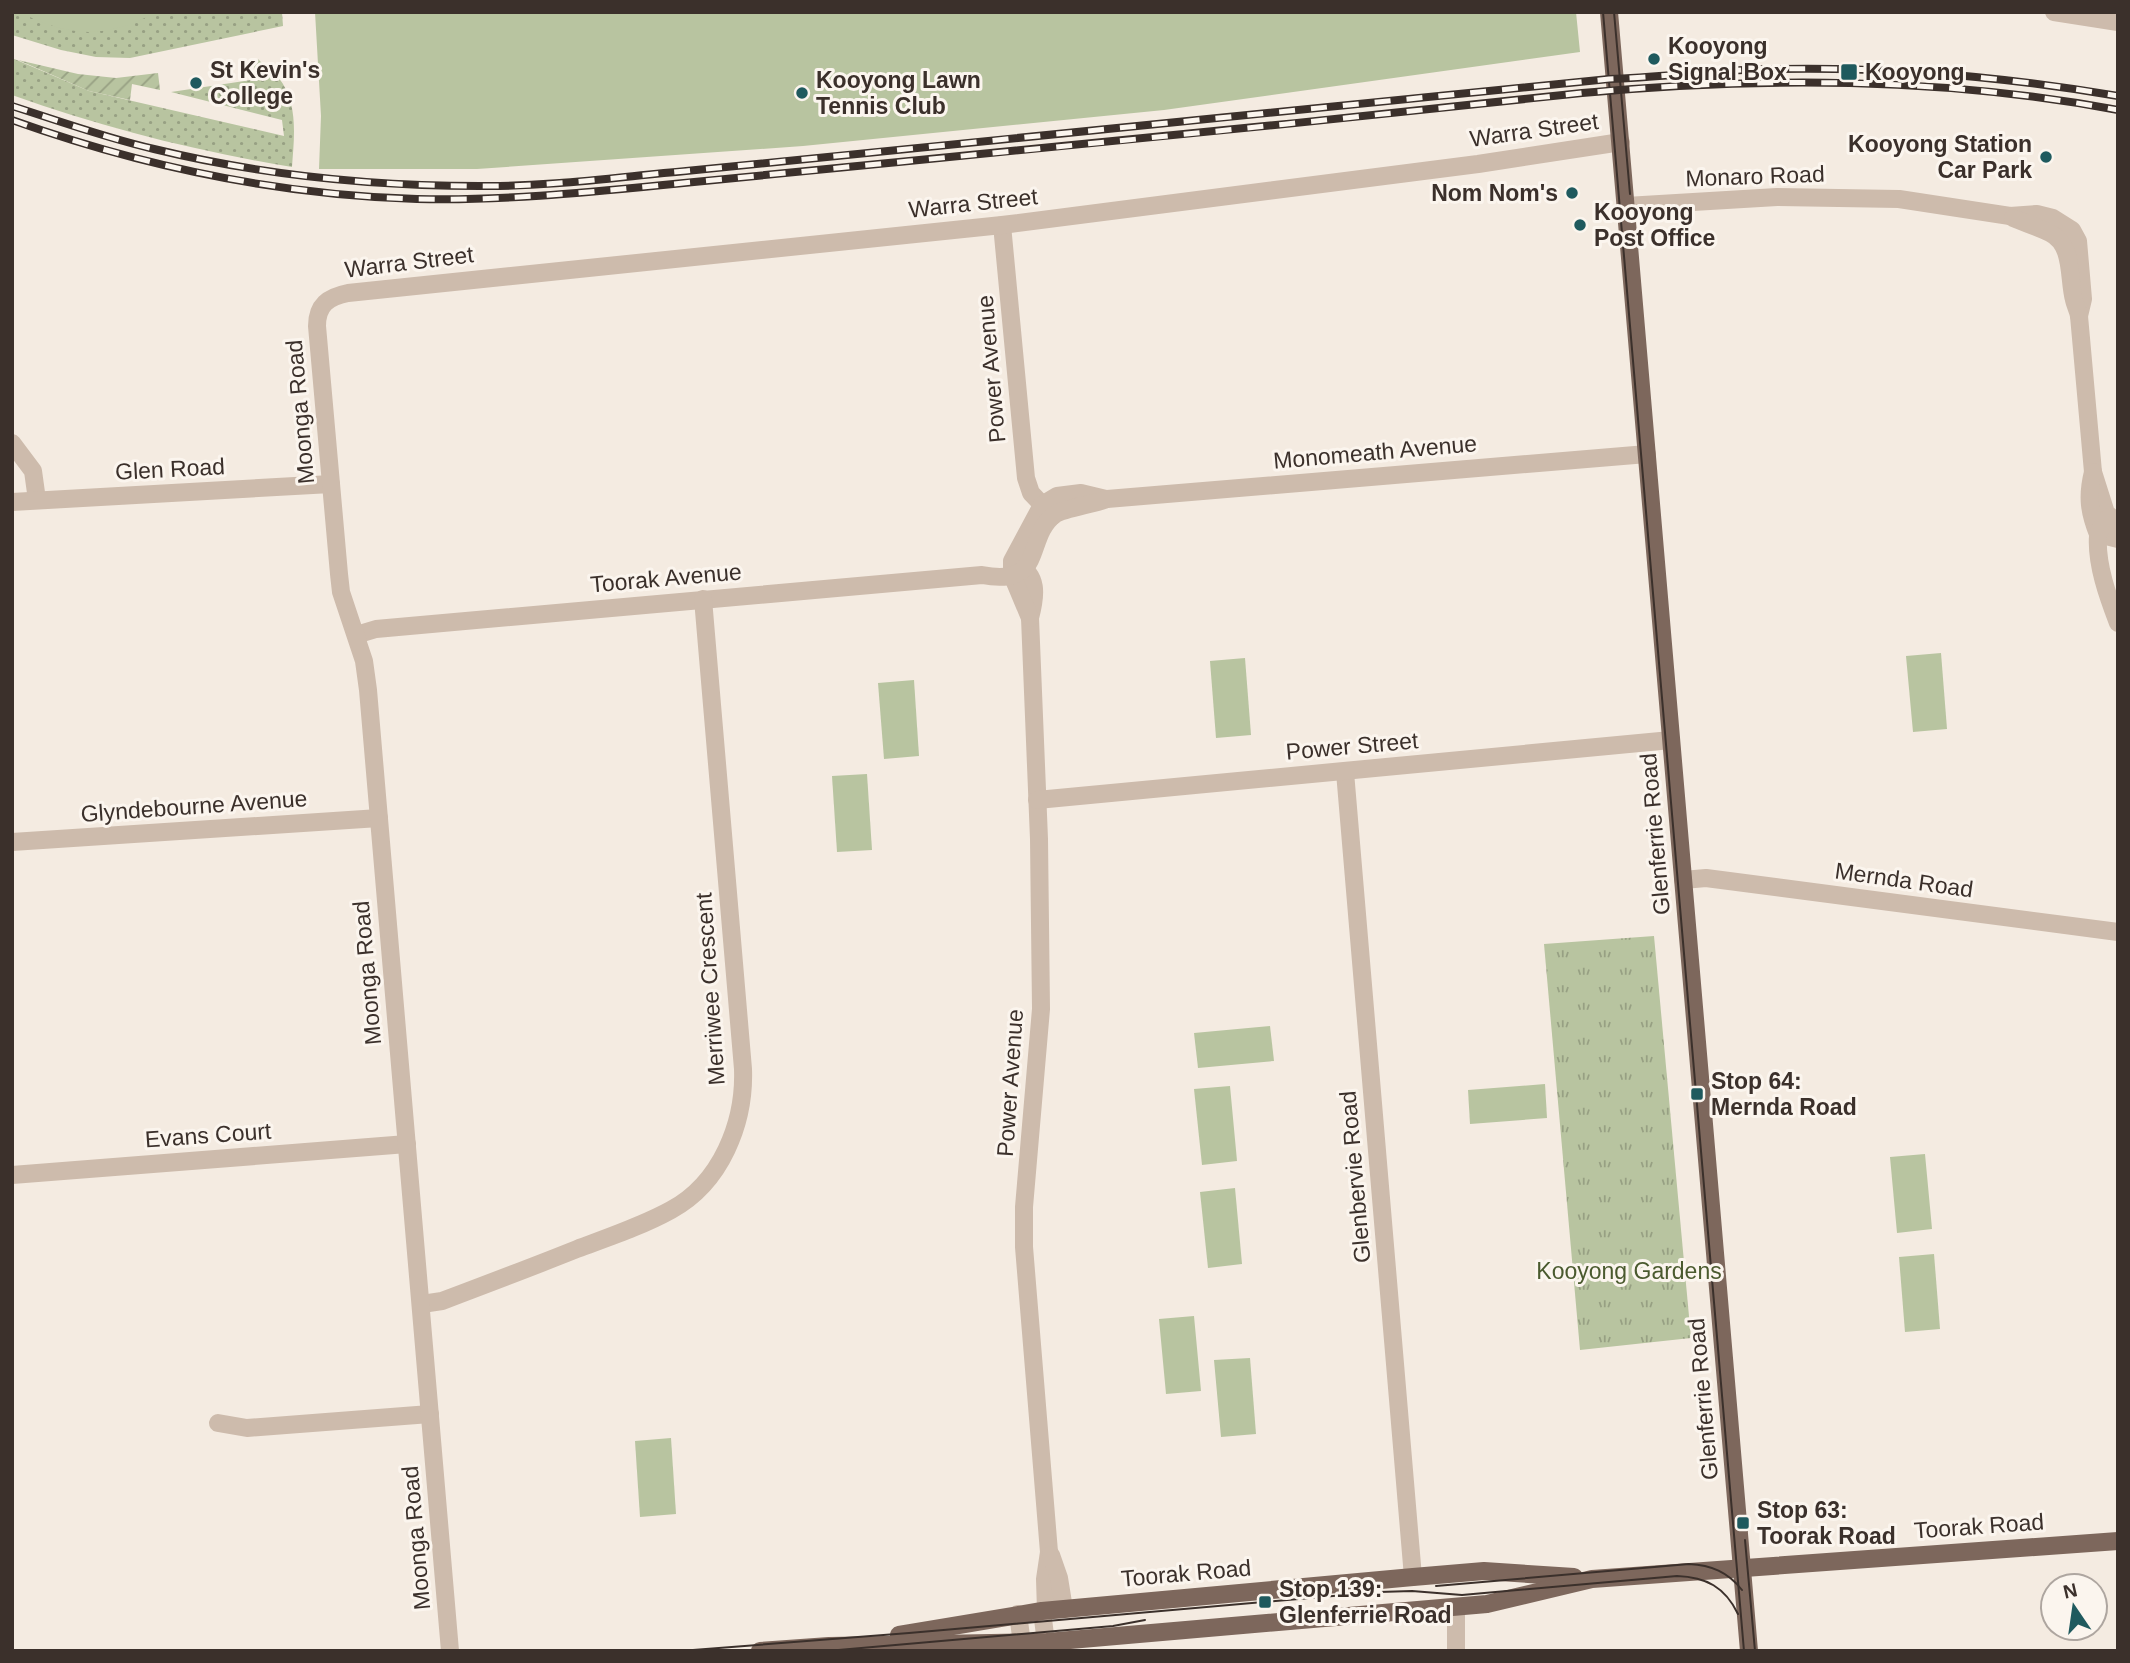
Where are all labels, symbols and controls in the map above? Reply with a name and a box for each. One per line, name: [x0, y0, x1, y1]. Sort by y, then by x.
place label: Kooyong Signal Box: [1668, 33, 1787, 85]
marker: Kooyong Signal Box: [1646, 51, 1662, 67]
place label: St Kevin's College: [210, 57, 320, 109]
place label: Kooyong: [1865, 59, 1965, 85]
marker: Kooyong: [1839, 62, 1859, 82]
place label: Kooyong Lawn Tennis Club: [816, 67, 981, 119]
marker: St Kevin's College: [188, 75, 204, 91]
marker: Kooyong Lawn Tennis Club: [794, 85, 810, 101]
street label: Warra Street: [1468, 108, 1601, 152]
place label: Kooyong Station Car Park: [1848, 131, 2032, 183]
marker: Kooyong Station Car Park: [2038, 149, 2054, 165]
street label: Monaro Road: [1685, 161, 1825, 191]
place label: Nom Nom's: [1431, 180, 1558, 206]
street label: Warra Street: [907, 183, 1039, 223]
marker: Nom Nom's: [1564, 185, 1580, 201]
place label: Kooyong Post Office: [1594, 199, 1715, 251]
marker: Kooyong Post Office: [1572, 217, 1588, 233]
street label: Warra Street: [343, 241, 475, 283]
street label: Power Avenue: [972, 294, 1010, 444]
street label: Moonga Road: [281, 339, 319, 485]
street label: Monomeath Avenue: [1272, 430, 1478, 474]
street label: Glen Road: [114, 453, 226, 485]
street label: Toorak Avenue: [589, 558, 743, 598]
street label: Power Street: [1285, 727, 1420, 765]
street label: Glenferrie Road: [1635, 752, 1675, 916]
street label: Glyndebourne Avenue: [80, 785, 308, 827]
street label: Mernda Road: [1833, 857, 1975, 903]
street label: Merriwee Crescent: [690, 891, 730, 1086]
street label: Moonga Road: [348, 900, 386, 1046]
street label: Power Avenue: [992, 1008, 1028, 1158]
place label: Stop 64: Mernda Road: [1711, 1068, 1857, 1120]
marker: Stop 64: Mernda Road: [1689, 1086, 1705, 1102]
street label: Glenbervie Road: [1335, 1090, 1375, 1264]
street label: Evans Court: [144, 1118, 273, 1152]
park label: Kooyong Gardens: [1536, 1258, 1722, 1284]
street label: Glenferrie Road: [1683, 1317, 1723, 1481]
street label: Moonga Road: [397, 1465, 435, 1611]
place label: Stop 63: Toorak Road: [1757, 1497, 1896, 1549]
street label: Toorak Road: [1913, 1508, 2045, 1544]
marker: Stop 63: Toorak Road: [1735, 1515, 1751, 1531]
street label: Toorak Road: [1120, 1554, 1252, 1592]
north arrow: [2039, 1572, 2109, 1642]
place label: Stop 139: Glenferrie Road: [1279, 1576, 1452, 1628]
text: N: [2061, 1579, 2079, 1603]
marker: Stop 139: Glenferrie Road: [1257, 1594, 1273, 1610]

